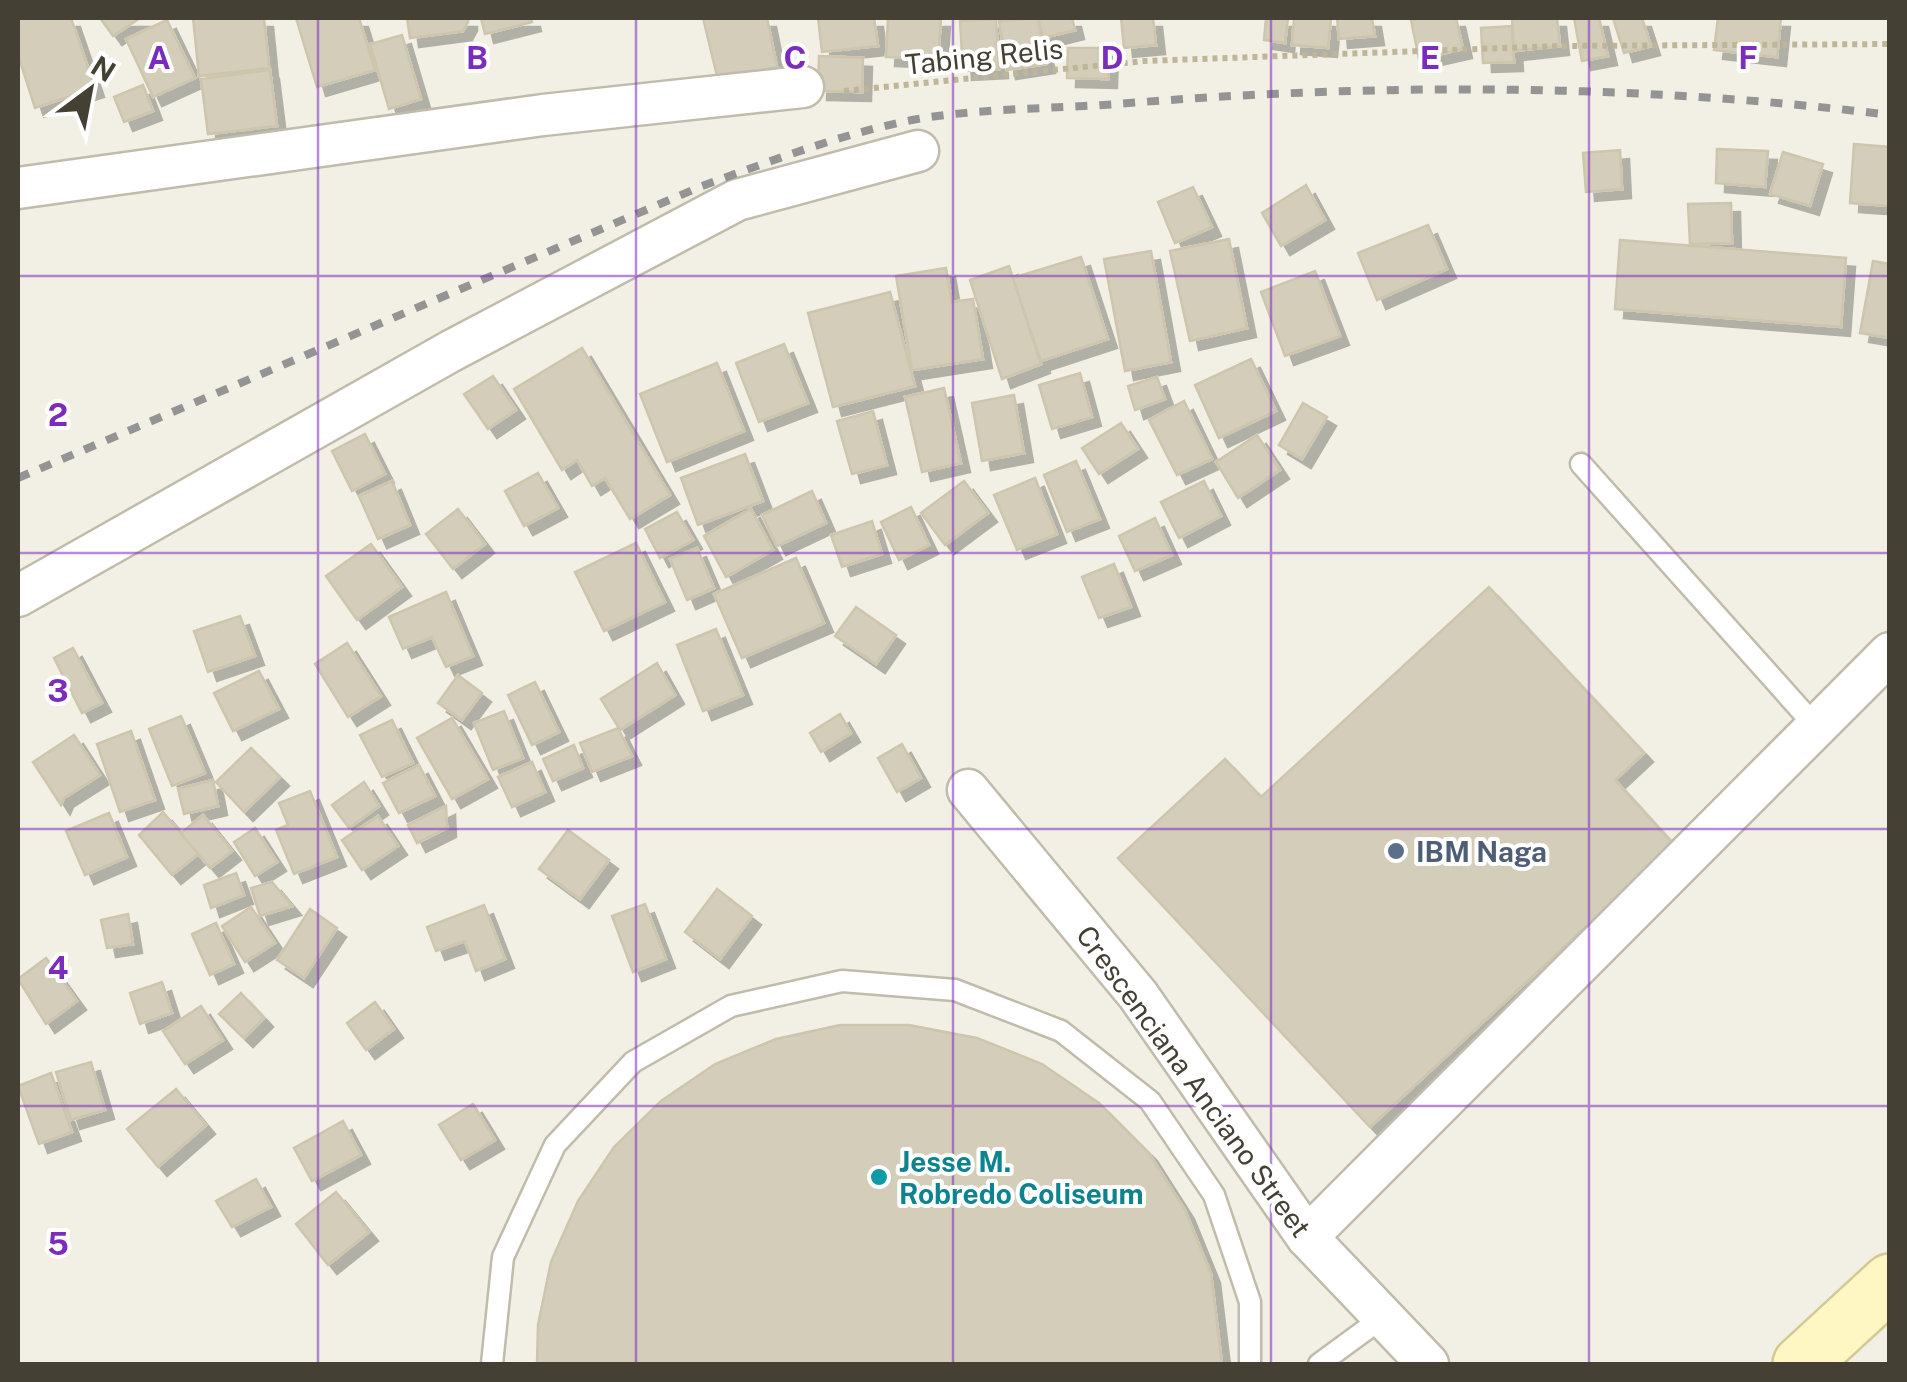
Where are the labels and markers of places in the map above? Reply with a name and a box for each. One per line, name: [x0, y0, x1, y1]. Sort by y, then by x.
place label: IBM Naga: [1416, 835, 1547, 868]
marker: IBM Naga: [1385, 840, 1407, 862]
place label: Jesse M. Robredo Coliseum: [899, 1145, 1144, 1210]
marker: Jesse M. Robredo Coliseum: [868, 1166, 890, 1188]

